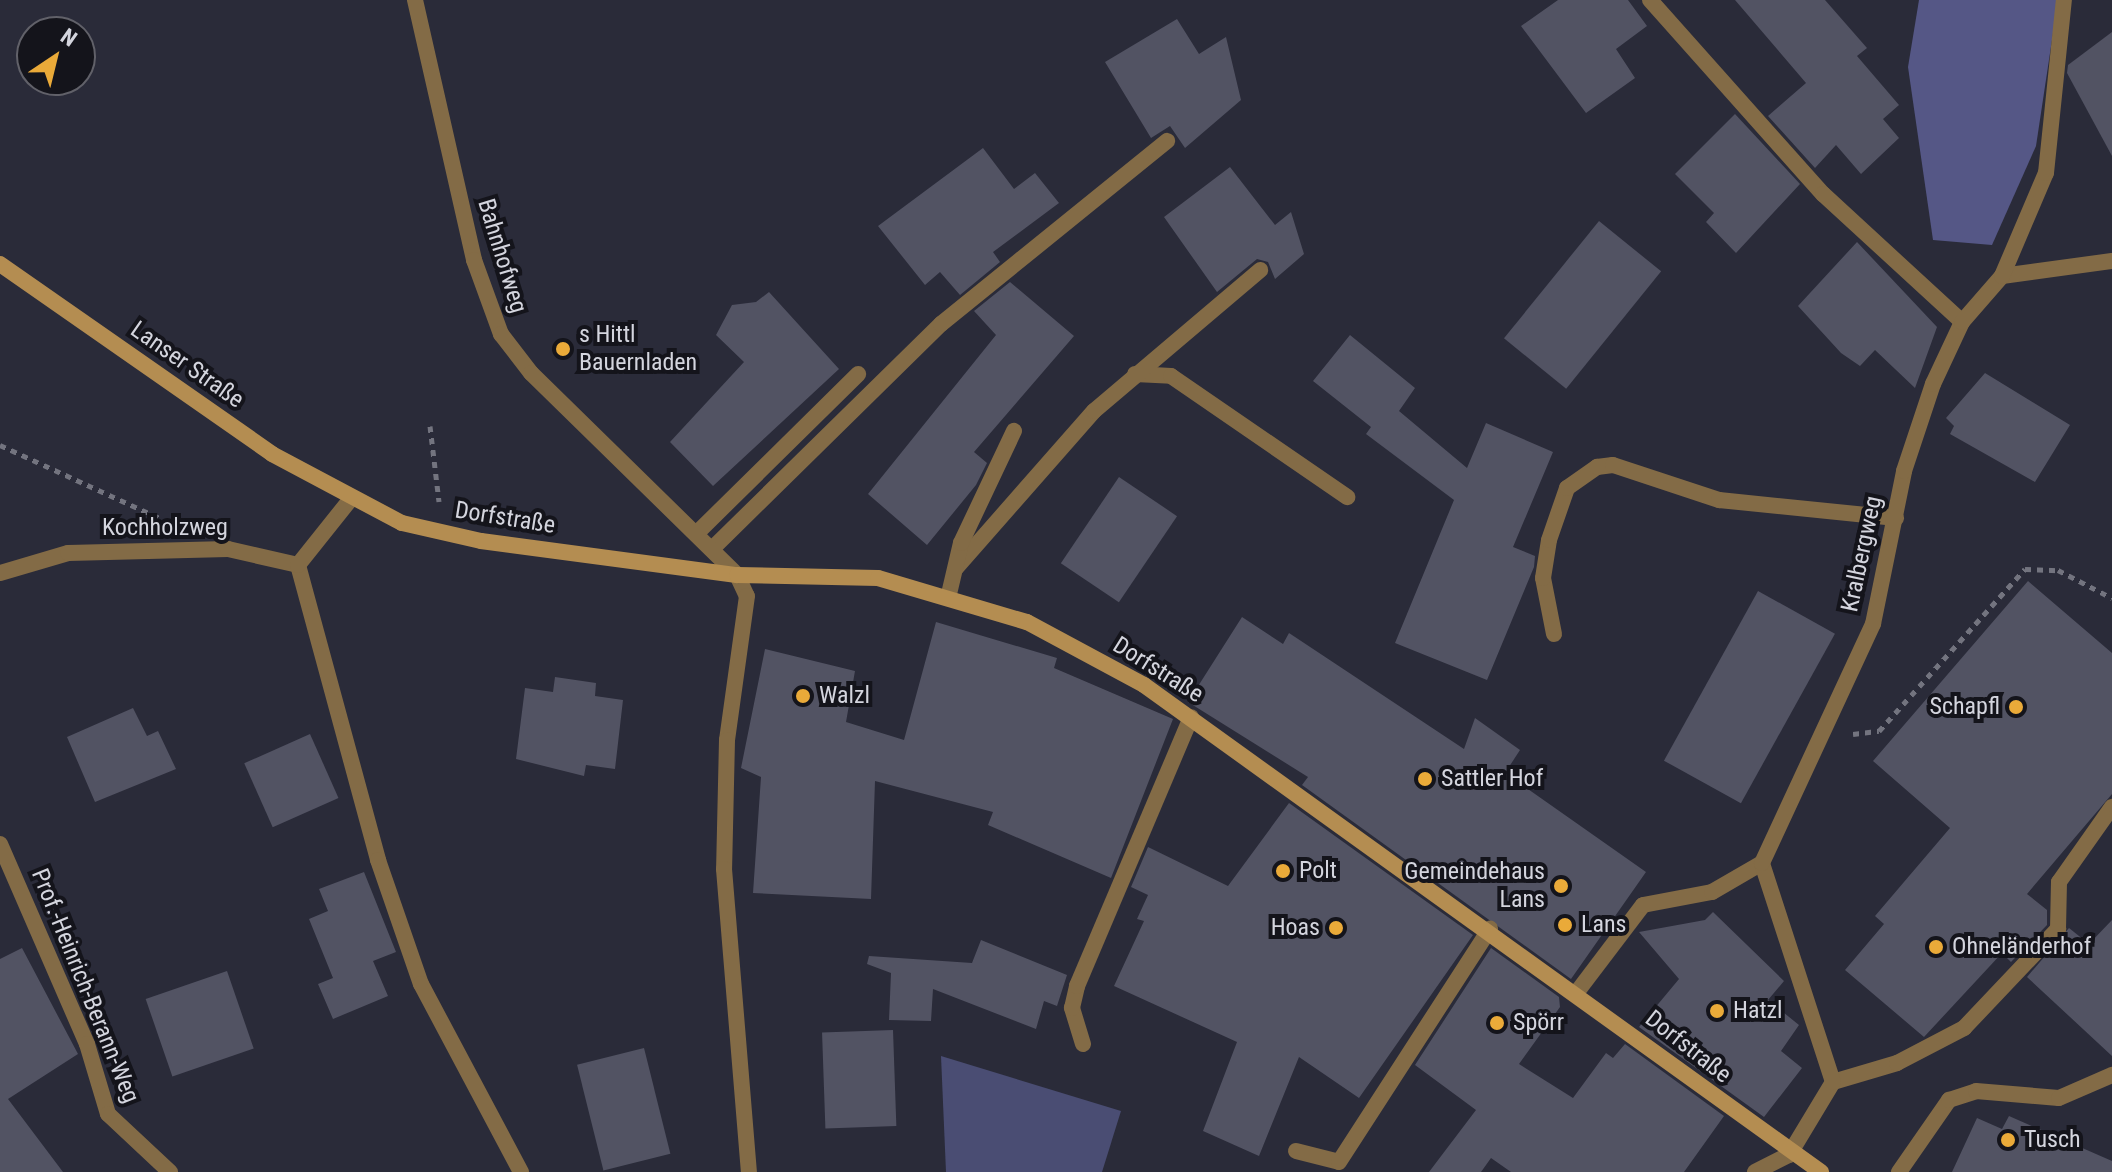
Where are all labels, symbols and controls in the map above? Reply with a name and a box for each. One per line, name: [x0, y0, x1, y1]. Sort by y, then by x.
north arrow: [16, 16, 96, 96]
text: N: [56, 23, 82, 52]
street label: Bahnhofweg: [471, 195, 533, 317]
street label: Lanser Straße: [125, 316, 249, 414]
place label: s Hittl Bauernladen: [579, 321, 697, 377]
marker: s Hittl Bauernladen: [554, 340, 572, 358]
street label: Kralbergweg: [1836, 493, 1888, 615]
street label: Dorfstraße: [453, 496, 557, 540]
street label: Kochholzweg: [102, 514, 228, 542]
street label: Dorfstraße: [1108, 631, 1208, 709]
place label: Walzl: [819, 682, 870, 710]
marker: Walzl: [794, 687, 812, 705]
place label: Schapfl: [1929, 693, 2000, 721]
marker: Schapfl: [2007, 698, 2025, 716]
place label: Sattler Hof: [1441, 765, 1543, 793]
marker: Sattler Hof: [1416, 770, 1434, 788]
place label: Polt: [1299, 857, 1337, 885]
place label: Gemeindehaus Lans: [1404, 858, 1545, 914]
marker: Polt: [1274, 862, 1292, 880]
street label: Prof.-Heinrich-Berann-Weg: [25, 865, 145, 1107]
marker: Gemeindehaus Lans: [1552, 877, 1570, 895]
place label: Lans: [1581, 911, 1626, 939]
place label: Hoas: [1271, 914, 1320, 942]
marker: Lans: [1556, 916, 1574, 934]
marker: Hoas: [1327, 919, 1345, 937]
place label: Ohneländerhof: [1952, 933, 2091, 961]
marker: Ohneländerhof: [1927, 938, 1945, 956]
place label: Hatzl: [1733, 997, 1783, 1025]
marker: Hatzl: [1708, 1002, 1726, 1020]
street label: Dorfstraße: [1639, 1005, 1737, 1089]
place label: Spörr: [1513, 1009, 1564, 1037]
marker: Spörr: [1488, 1014, 1506, 1032]
place label: Tusch: [2024, 1126, 2081, 1154]
marker: Tusch: [1999, 1131, 2017, 1149]

